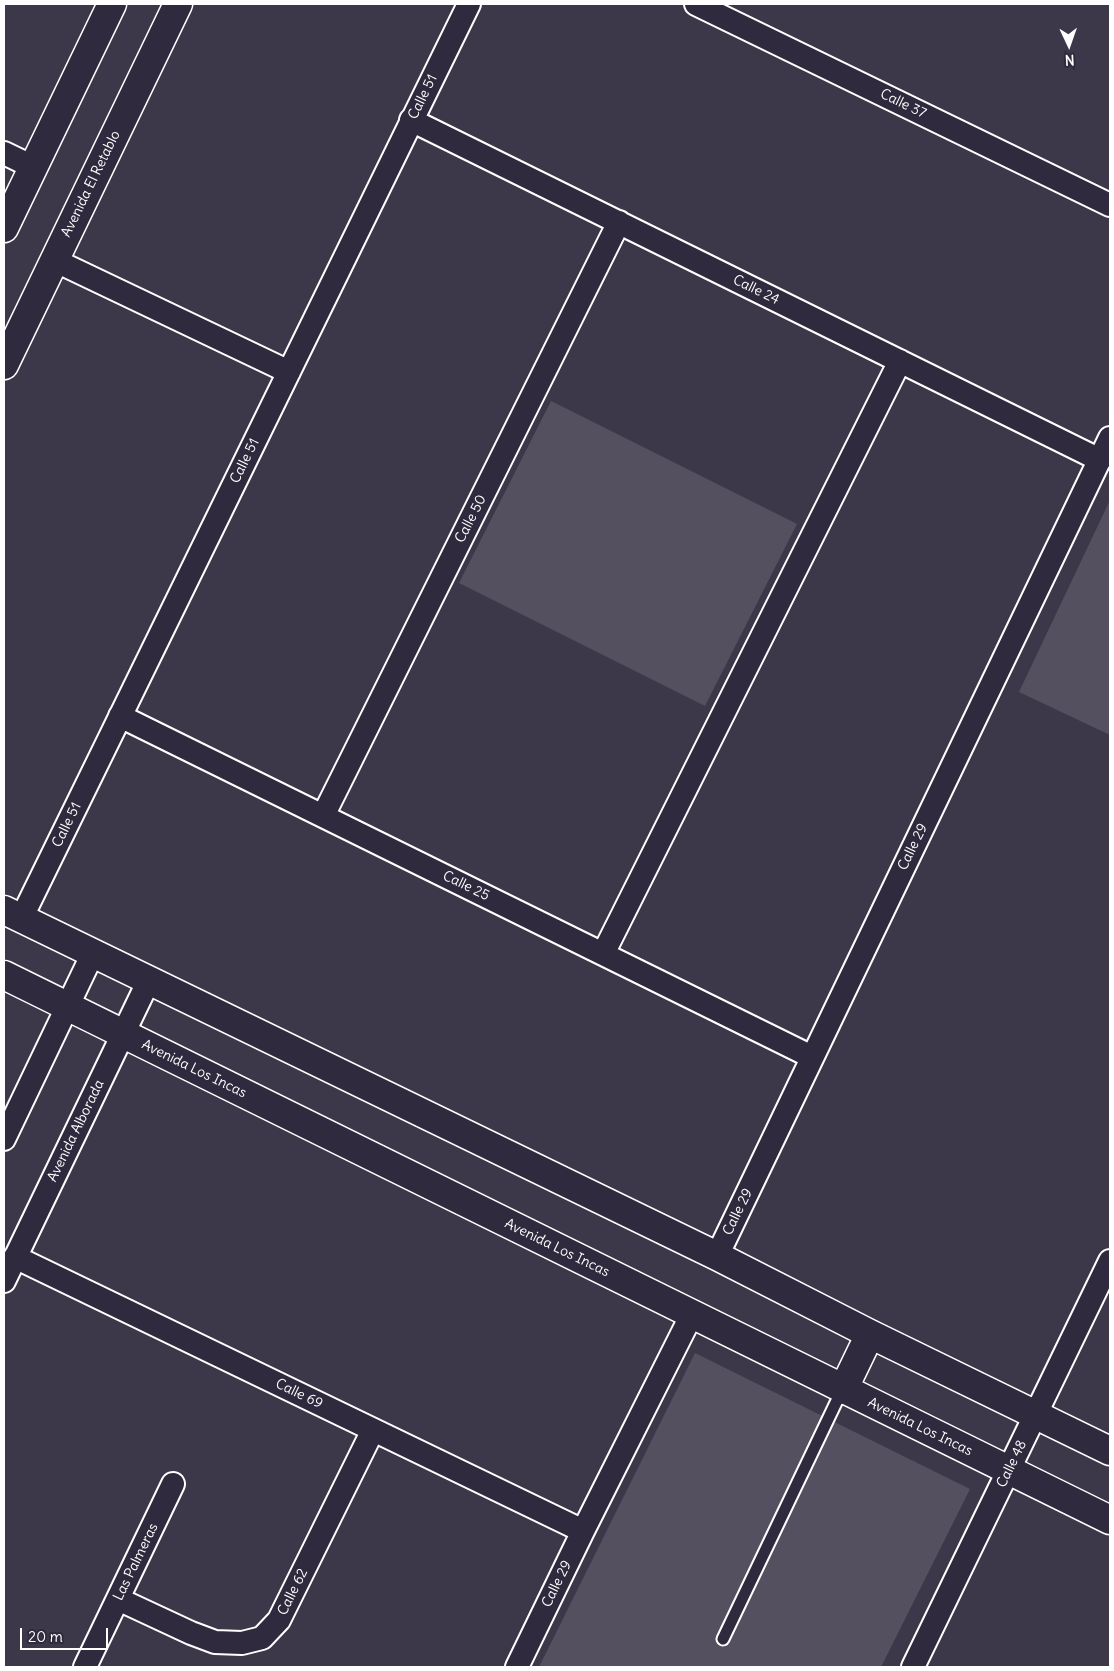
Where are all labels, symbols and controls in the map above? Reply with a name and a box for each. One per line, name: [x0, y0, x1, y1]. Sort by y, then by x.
north arrow: [1044, 20, 1094, 70]
text: N: [1064, 51, 1075, 69]
street label: Calle 51: [405, 72, 441, 122]
street label: Calle 37: [877, 86, 929, 122]
street label: Avenida El Retablo: [58, 128, 124, 240]
street label: Calle 24: [730, 272, 782, 308]
street label: Calle 51: [227, 436, 263, 486]
street label: Calle 50: [452, 492, 490, 546]
street label: Calle 51: [49, 800, 85, 850]
street label: Calle 29: [894, 821, 932, 873]
street label: Calle 25: [440, 867, 492, 905]
street label: Avenida Los Incas: [139, 1036, 249, 1102]
street label: Avenida Alborada: [44, 1077, 108, 1185]
street label: Calle 29: [719, 1186, 757, 1238]
street label: Avenida Los Incas: [502, 1215, 612, 1281]
street label: Calle 69: [273, 1375, 325, 1413]
street label: Avenida Los Incas: [865, 1394, 975, 1460]
street label: Calle 48: [993, 1438, 1031, 1490]
street label: Las Palmeras: [110, 1520, 162, 1604]
street label: Calle 29: [538, 1558, 576, 1610]
street label: Calle 62: [274, 1566, 312, 1618]
scale bar: [22, 1618, 110, 1650]
text: 20 m: [28, 1627, 63, 1646]

